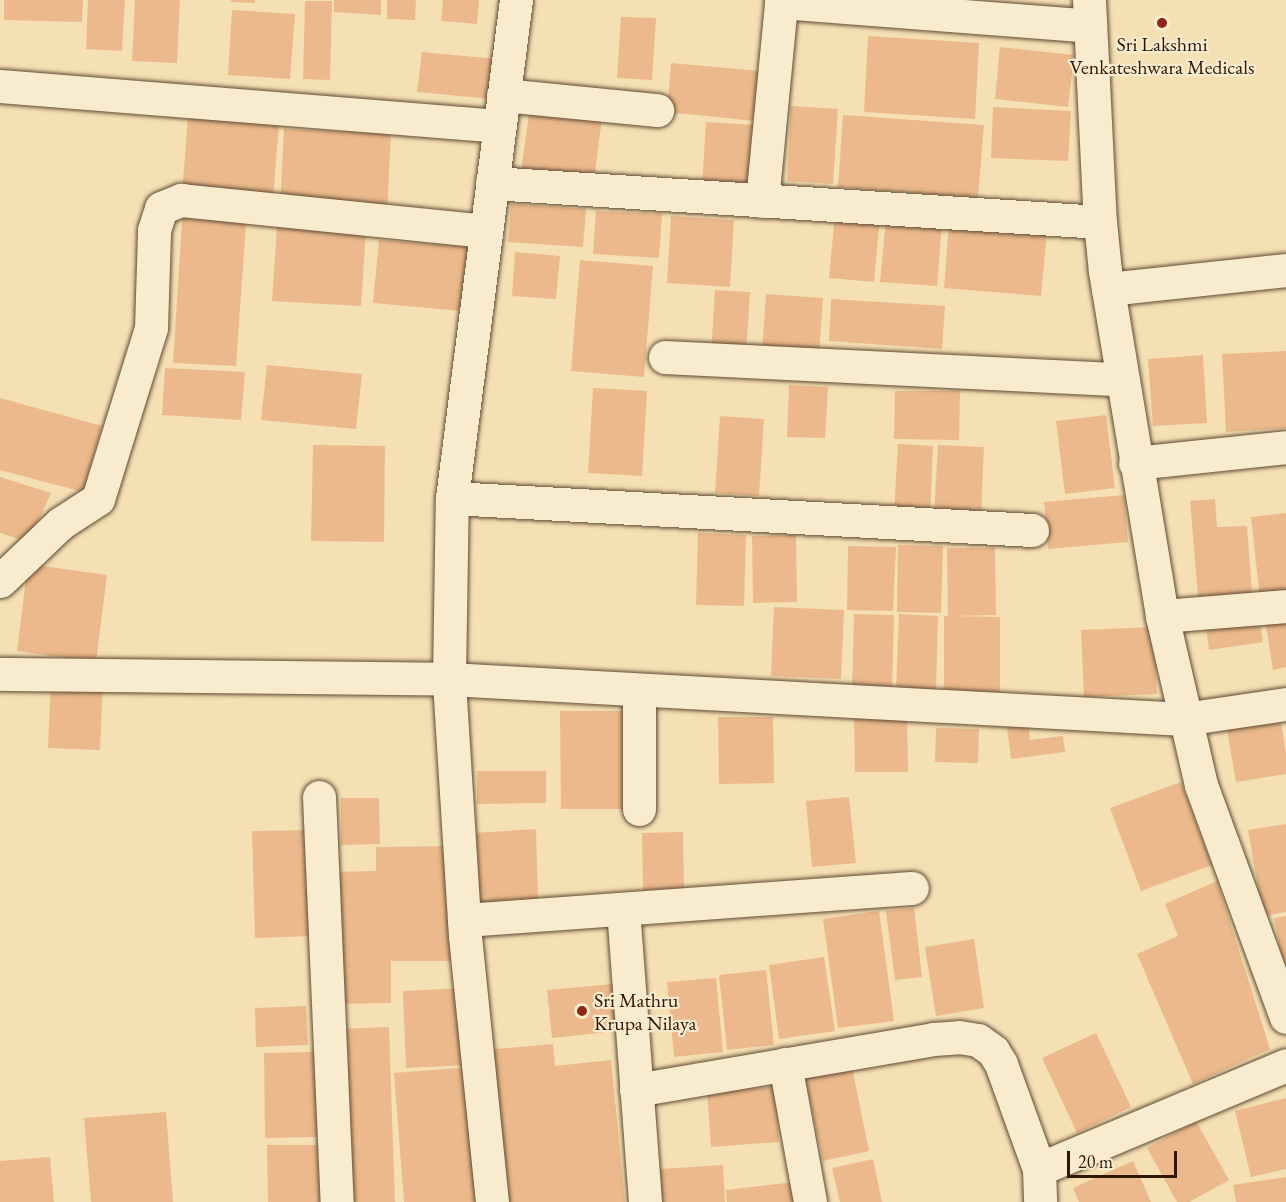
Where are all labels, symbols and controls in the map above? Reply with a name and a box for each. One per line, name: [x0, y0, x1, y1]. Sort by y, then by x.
marker: Sri Lakshmi Venkateshwara Medicals: [1155, 16, 1169, 30]
place label: Sri Lakshmi Venkateshwara Medicals: [1070, 33, 1254, 80]
place label: Sri Mathru Krupa Nilaya: [594, 988, 697, 1035]
marker: Sri Mathru Krupa Nilaya: [575, 1004, 589, 1018]
scale bar: [1070, 1139, 1180, 1177]
text: 20 m: [1078, 1150, 1113, 1173]

